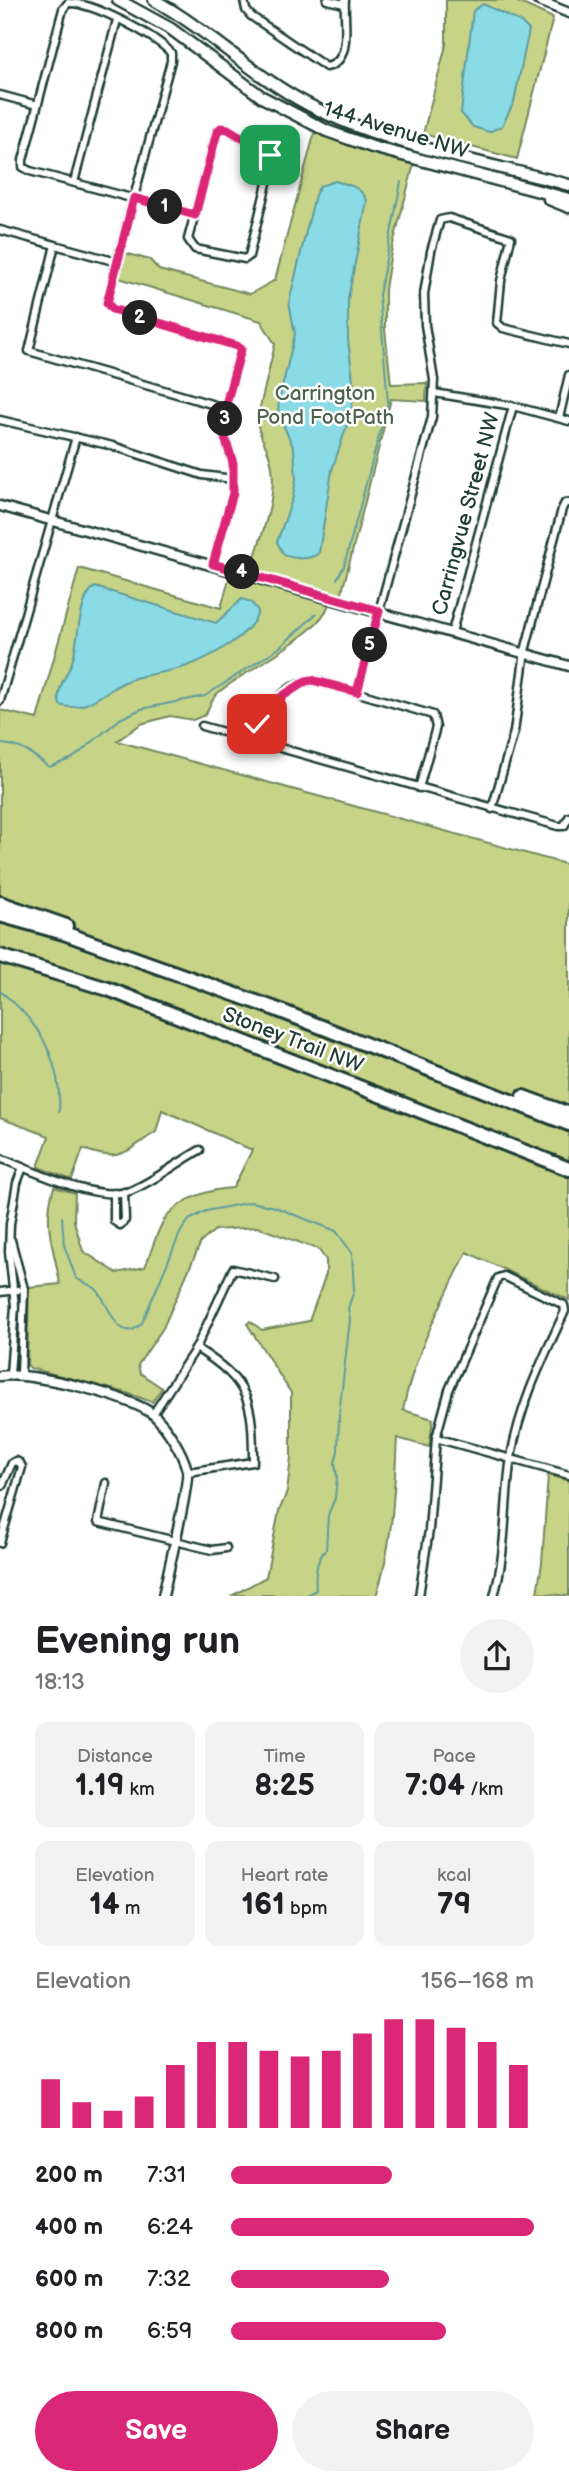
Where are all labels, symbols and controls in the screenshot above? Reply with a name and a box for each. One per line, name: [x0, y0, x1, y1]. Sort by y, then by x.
street label: 144 Avenue NW: [320, 96, 472, 164]
pin: [240, 125, 300, 185]
icon: arrive: [251, 136, 289, 174]
pin: 1: [148, 190, 182, 224]
text: 1: [161, 195, 169, 218]
pin: 2: [122, 300, 158, 336]
text: 2: [134, 306, 145, 329]
park label: Carrington Pond FootPath: [256, 381, 394, 430]
pin: 3: [208, 402, 243, 436]
text: 3: [219, 407, 230, 430]
street label: Carringvue Street NW: [427, 410, 505, 618]
pin: 4: [224, 554, 260, 590]
text: 4: [236, 560, 247, 583]
pin: 5: [352, 628, 388, 662]
text: 5: [364, 633, 375, 656]
pin: [227, 694, 287, 754]
icon: check: [238, 705, 276, 743]
street label: Stoney Trail NW: [219, 1002, 367, 1078]
text: Evening run: [35, 1619, 240, 1664]
button: share: [460, 1619, 534, 1693]
text: 18:13: [35, 1668, 85, 1696]
text: Distance: [77, 1745, 153, 1768]
text: Time: [263, 1745, 306, 1768]
text: Pace: [433, 1745, 476, 1768]
text: 1.19: [75, 1768, 124, 1804]
text: 8:25: [254, 1768, 315, 1804]
text: 7:04: [405, 1768, 465, 1804]
text: km: [124, 1778, 155, 1801]
text: /km: [465, 1778, 504, 1801]
text: Elevation: [75, 1864, 154, 1887]
text: Heart rate: [241, 1864, 328, 1887]
text: kcal: [437, 1864, 471, 1887]
text: 14: [89, 1887, 120, 1923]
text: 161: [241, 1887, 285, 1923]
text: 79: [437, 1887, 471, 1923]
text: m: [120, 1897, 140, 1920]
text: bpm: [285, 1897, 328, 1920]
text: Elevation: [35, 1967, 131, 1995]
text: 156–168 m: [421, 1967, 534, 1995]
text: 200 m: [35, 2161, 103, 2189]
text: 7:31: [147, 2161, 186, 2189]
text: 400 m: [35, 2213, 103, 2241]
text: 6:24: [147, 2213, 193, 2241]
text: 600 m: [35, 2265, 103, 2293]
text: 7:32: [147, 2265, 191, 2293]
text: 800 m: [35, 2317, 103, 2345]
text: 6:59: [147, 2317, 192, 2345]
button: Save: [35, 2391, 278, 2471]
button: Share: [292, 2391, 534, 2471]

